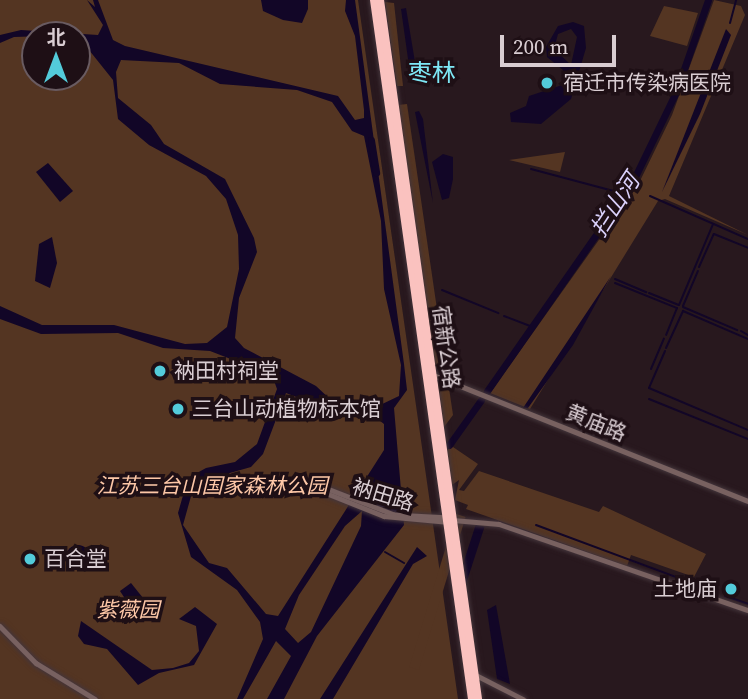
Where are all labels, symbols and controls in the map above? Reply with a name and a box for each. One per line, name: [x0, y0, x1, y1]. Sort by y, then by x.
north arrow: [21, 21, 91, 91]
scale bar: [503, 21, 618, 65]
text: 北: [46, 24, 66, 50]
text: 200 m: [513, 32, 568, 61]
district label: 枣林: [408, 59, 456, 87]
place label: 宿迁市传染病医院: [563, 70, 731, 96]
marker: 宿迁市传染病医院: [537, 73, 557, 93]
water label: 拦山河: [585, 169, 645, 241]
street label: 宿新公路: [428, 304, 464, 390]
place label: 衲田村祠堂: [174, 358, 279, 384]
marker: 衲田村祠堂: [152, 363, 168, 379]
place label: 三台山动植物标本馆: [192, 396, 381, 422]
street label: 黄庙路: [562, 400, 630, 446]
marker: 三台山动植物标本馆: [170, 401, 186, 417]
park label: 江苏三台山国家森林公园: [97, 473, 327, 499]
street label: 衲田路: [349, 474, 417, 516]
place label: 百合堂: [44, 546, 107, 572]
marker: 百合堂: [22, 551, 38, 567]
place label: 土地庙: [654, 576, 717, 602]
marker: 土地庙: [723, 581, 739, 597]
park label: 紫薇园: [97, 597, 159, 623]

